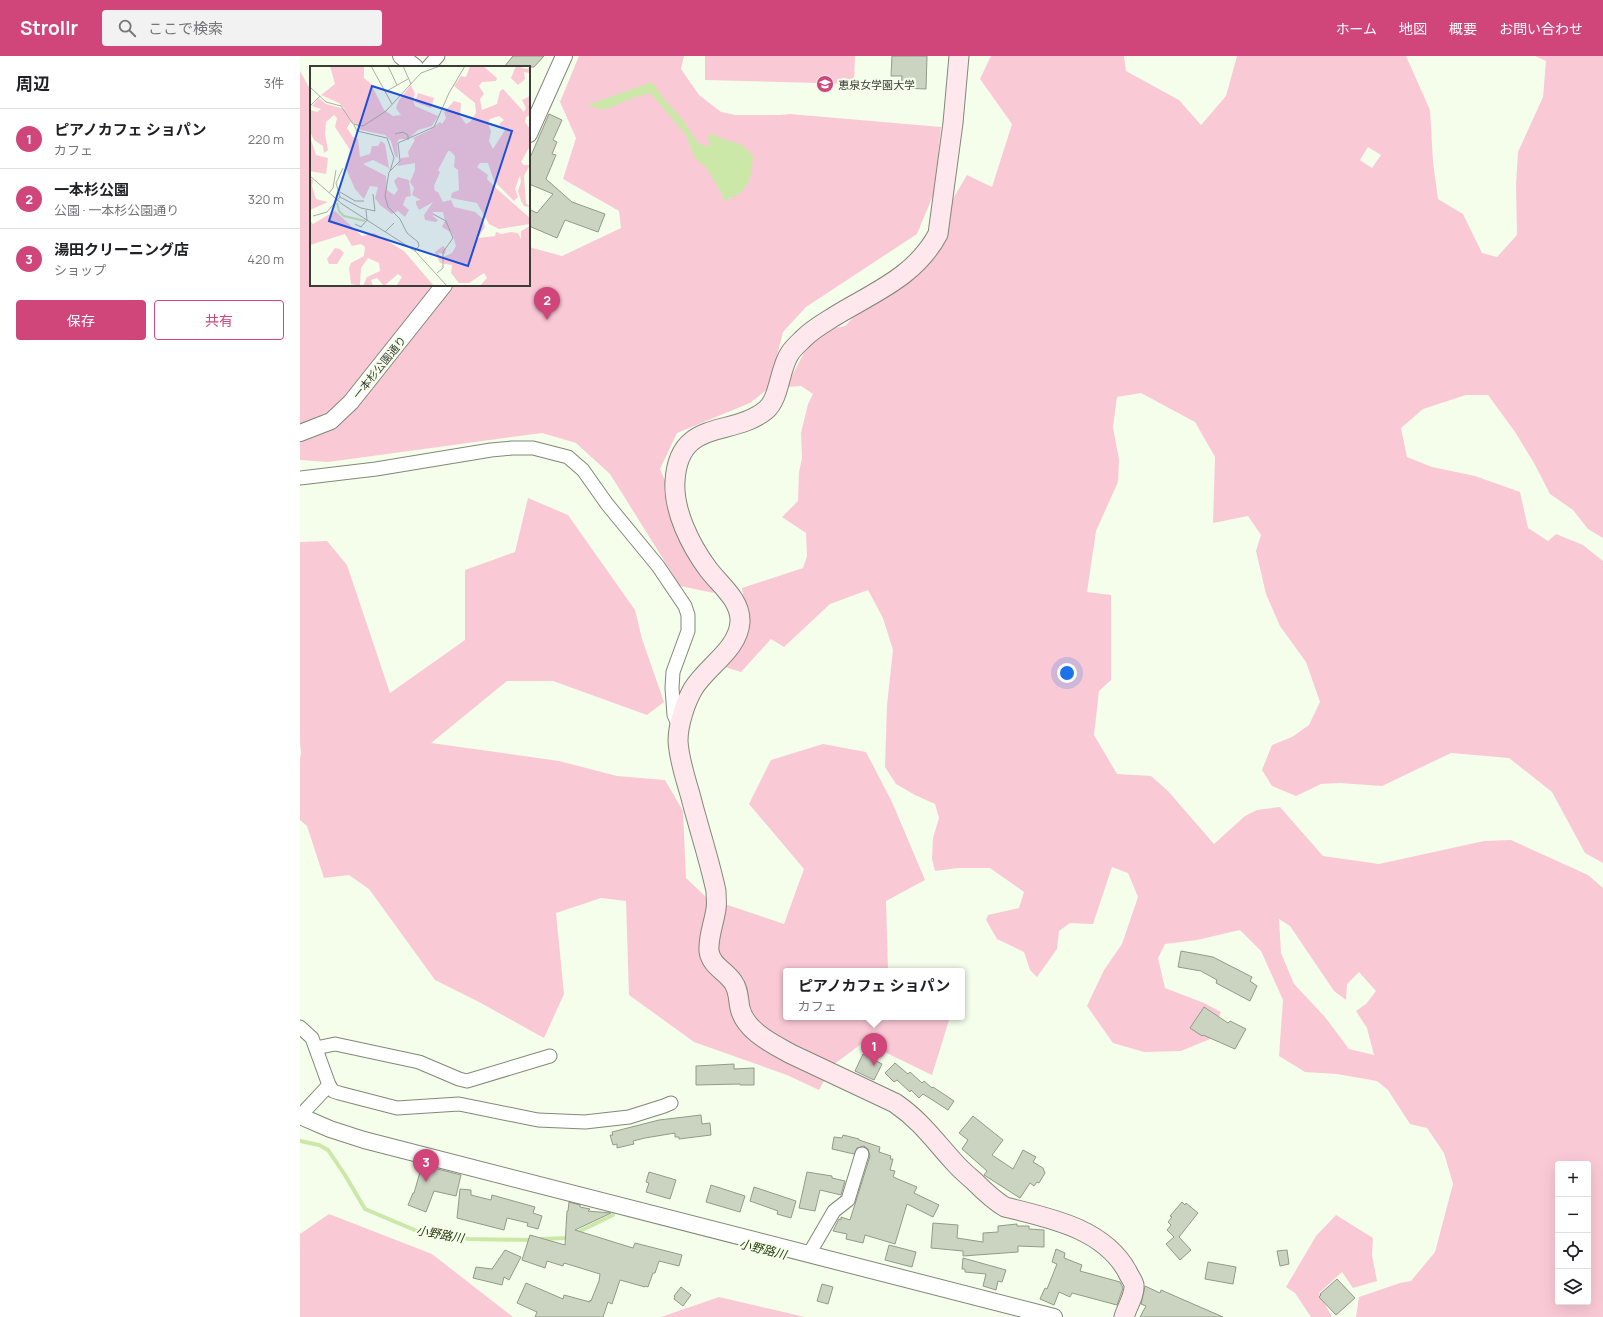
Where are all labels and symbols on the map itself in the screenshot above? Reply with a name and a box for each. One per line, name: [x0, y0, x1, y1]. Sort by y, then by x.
inset map: [310, 66, 530, 286]
school or university icon: 恵泉女学園大学: [815, 74, 835, 94]
place label: 恵泉女学園大学: [838, 77, 915, 92]
pin: 2: [534, 287, 560, 320]
street label: 一本杉公園通り: [349, 332, 409, 402]
your location: [1057, 663, 1077, 683]
pin: 1: [861, 1033, 887, 1066]
pin: 3: [413, 1149, 439, 1182]
water label: 小野路川: [415, 1221, 467, 1247]
water label: 小野路川: [738, 1235, 790, 1264]

